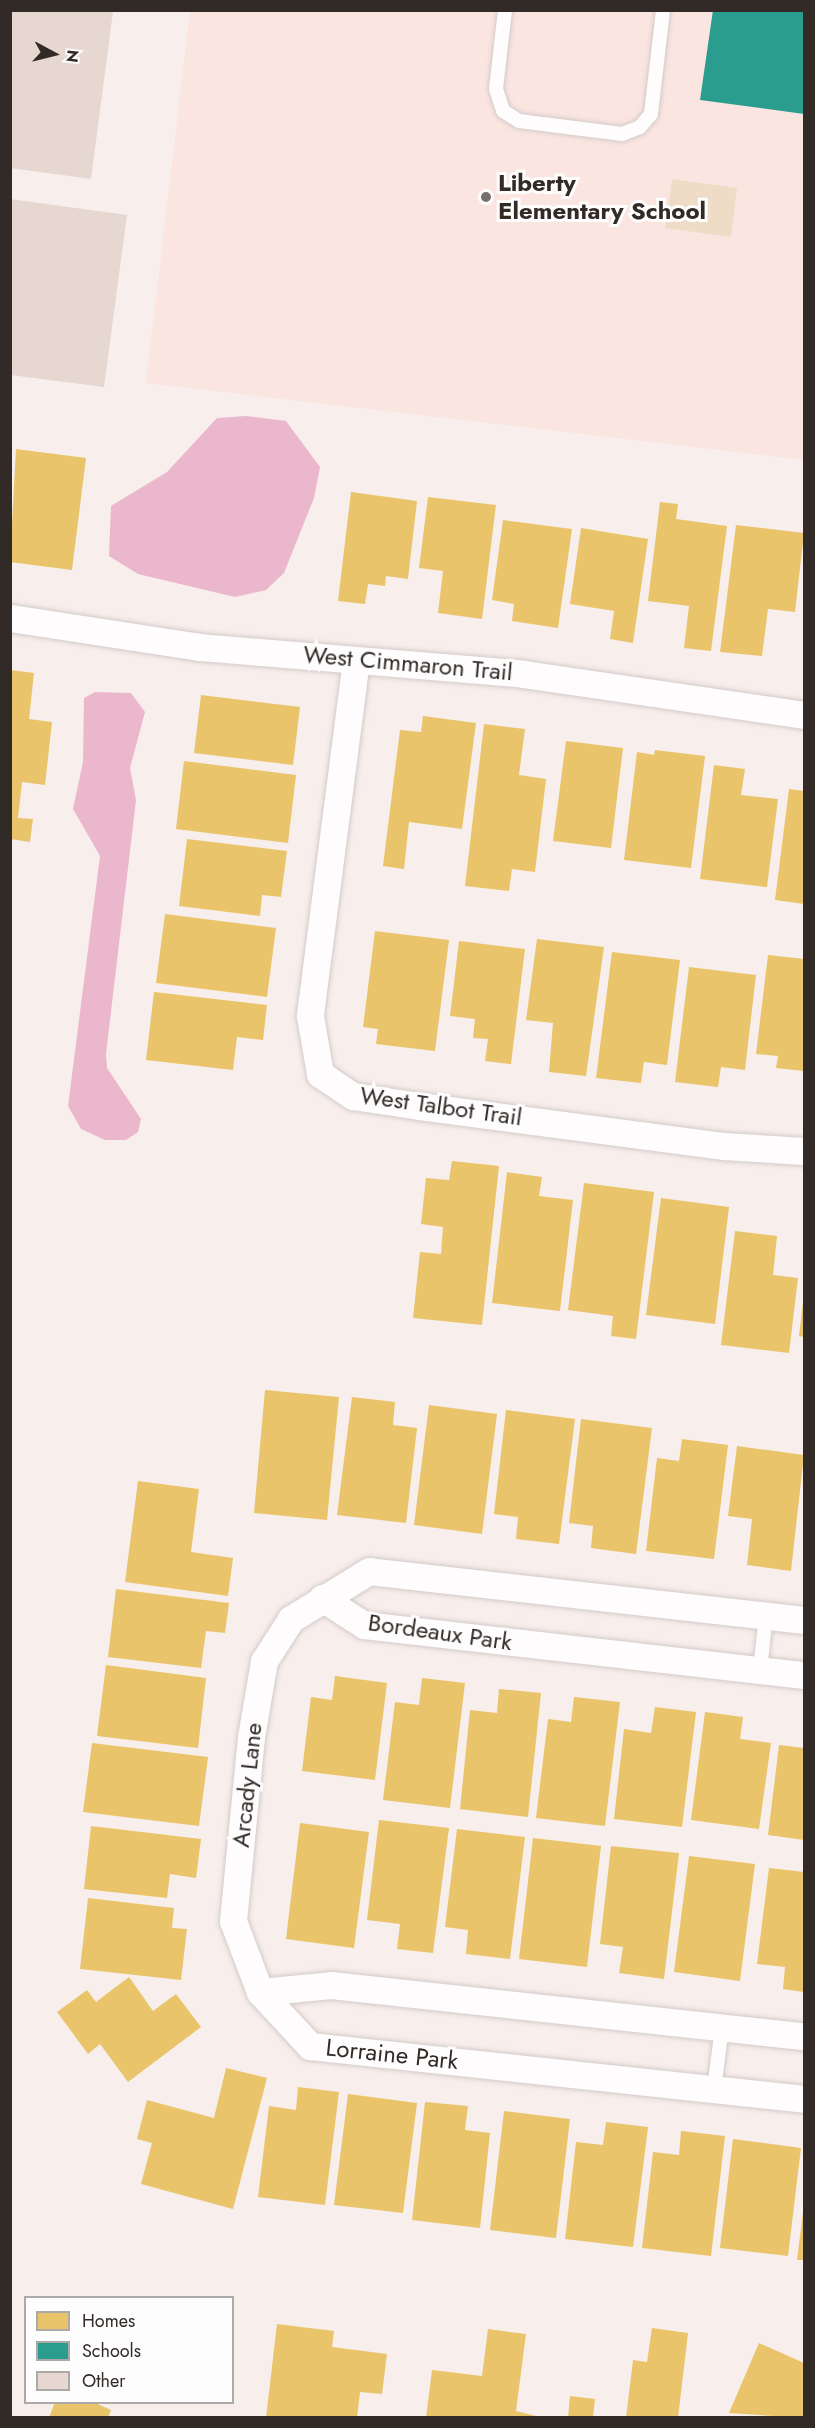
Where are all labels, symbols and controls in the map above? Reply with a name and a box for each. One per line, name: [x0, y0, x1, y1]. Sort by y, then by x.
north arrow: [24, 24, 84, 84]
text: N: [60, 49, 85, 64]
place label: Liberty Elementary School: [498, 169, 706, 225]
marker: Liberty Elementary School: [479, 190, 493, 204]
street label: West Cimmaron Trail: [302, 640, 514, 686]
street label: West Talbot Trail: [358, 1080, 524, 1132]
street label: Bordeaux Park: [366, 1608, 514, 1656]
street label: Arcady Lane: [226, 1721, 268, 1849]
street label: Lorraine Park: [324, 2033, 460, 2075]
legend: [24, 2296, 234, 2404]
text: Homes: [82, 2308, 135, 2334]
text: Schools: [82, 2338, 141, 2364]
text: Other: [82, 2368, 125, 2394]

